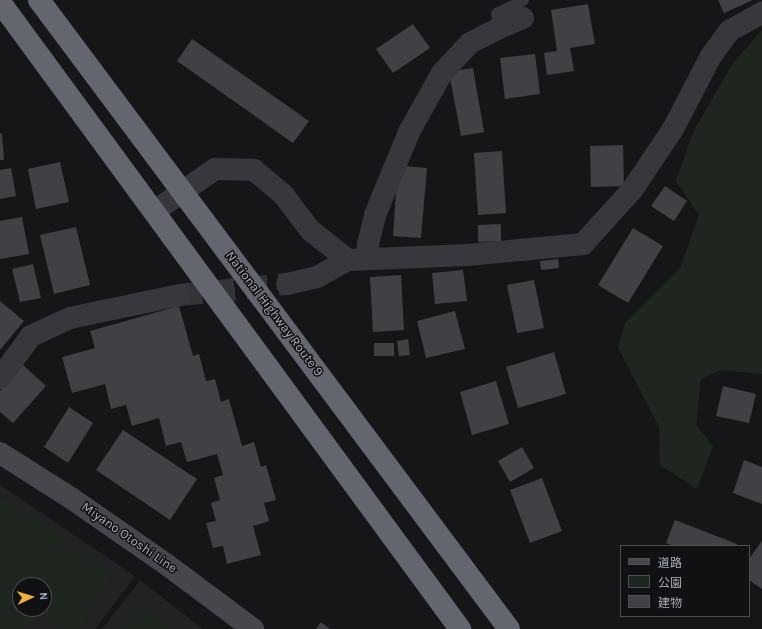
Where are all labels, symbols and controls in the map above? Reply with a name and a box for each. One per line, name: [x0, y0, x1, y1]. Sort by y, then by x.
street label: National Highway Route 9: [222, 249, 326, 379]
street label: Miyano Otoshi Line: [78, 499, 180, 577]
legend: [620, 545, 750, 617]
text: 道路: [658, 556, 682, 570]
text: 公園: [658, 576, 682, 590]
north arrow: [12, 577, 52, 617]
text: N: [37, 592, 50, 601]
text: 建物: [658, 596, 682, 610]

